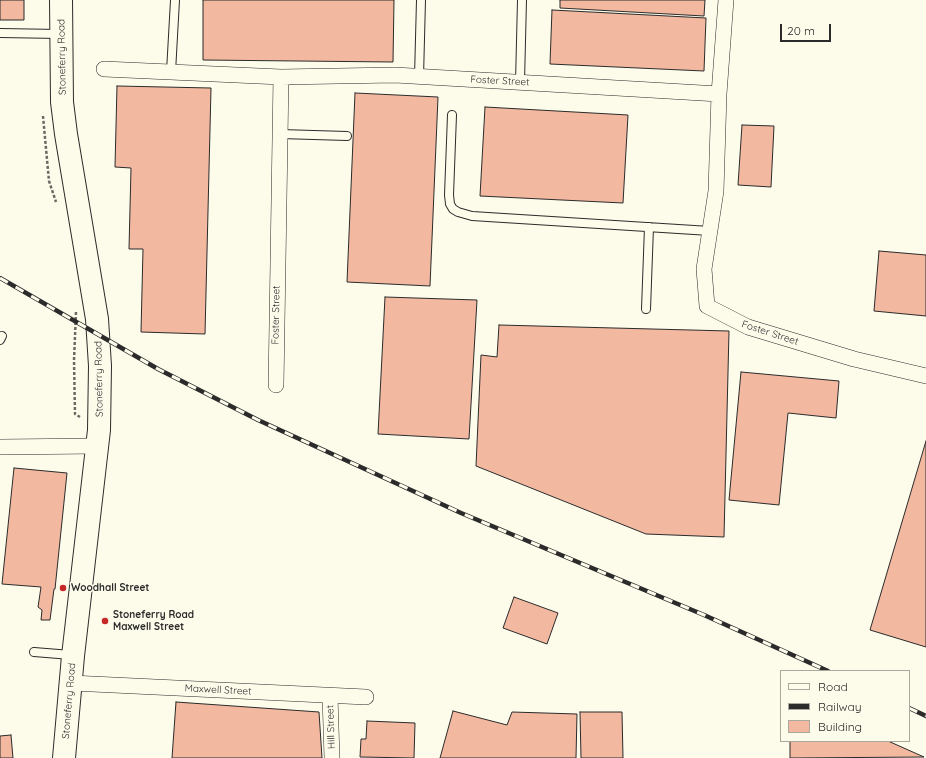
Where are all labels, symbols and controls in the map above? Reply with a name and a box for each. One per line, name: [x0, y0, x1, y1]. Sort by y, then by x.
scale bar: [782, 16, 833, 42]
street label: Stoneferry Road: [55, 19, 69, 95]
text: 20 m: [787, 23, 815, 38]
street label: Foster Street: [470, 73, 530, 89]
street label: Foster Street: [269, 285, 283, 345]
street label: Foster Street: [740, 318, 800, 348]
street label: Stoneferry Road: [92, 341, 106, 417]
place label: Woodhall Street: [71, 582, 149, 594]
marker: Woodhall Street: [58, 583, 68, 593]
place label: Stoneferry Road Maxwell Street: [113, 609, 194, 632]
marker: Stoneferry Road Maxwell Street: [100, 616, 110, 626]
street label: Stoneferry Road: [60, 663, 78, 739]
legend: [780, 670, 910, 742]
text: Road: [818, 679, 848, 694]
street label: Maxwell Street: [184, 682, 252, 698]
text: Railway: [818, 699, 862, 714]
street label: Hill Street: [324, 705, 338, 749]
text: Building: [818, 719, 862, 734]

